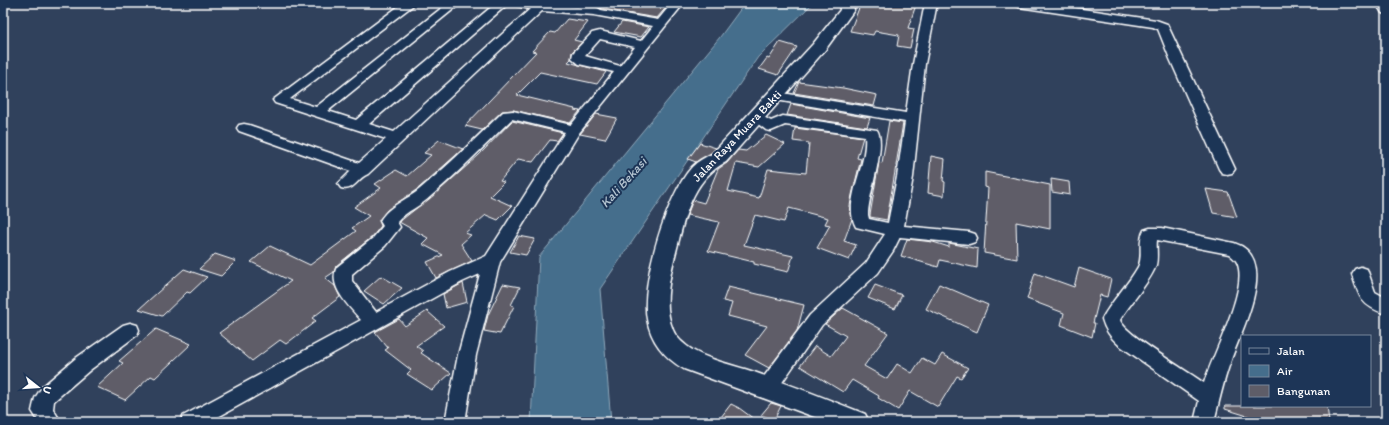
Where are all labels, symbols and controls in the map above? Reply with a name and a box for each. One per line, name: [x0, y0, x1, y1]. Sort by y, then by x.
street label: Jalan Raya Muara Bakti: [690, 87, 784, 185]
water label: Kali Bekasi: [597, 153, 651, 210]
legend: [1241, 335, 1371, 407]
text: Jalan: [1277, 344, 1305, 358]
text: Air: [1277, 364, 1293, 378]
north arrow: [18, 367, 58, 407]
text: U: [40, 384, 54, 395]
text: Bangunan: [1277, 384, 1330, 398]

